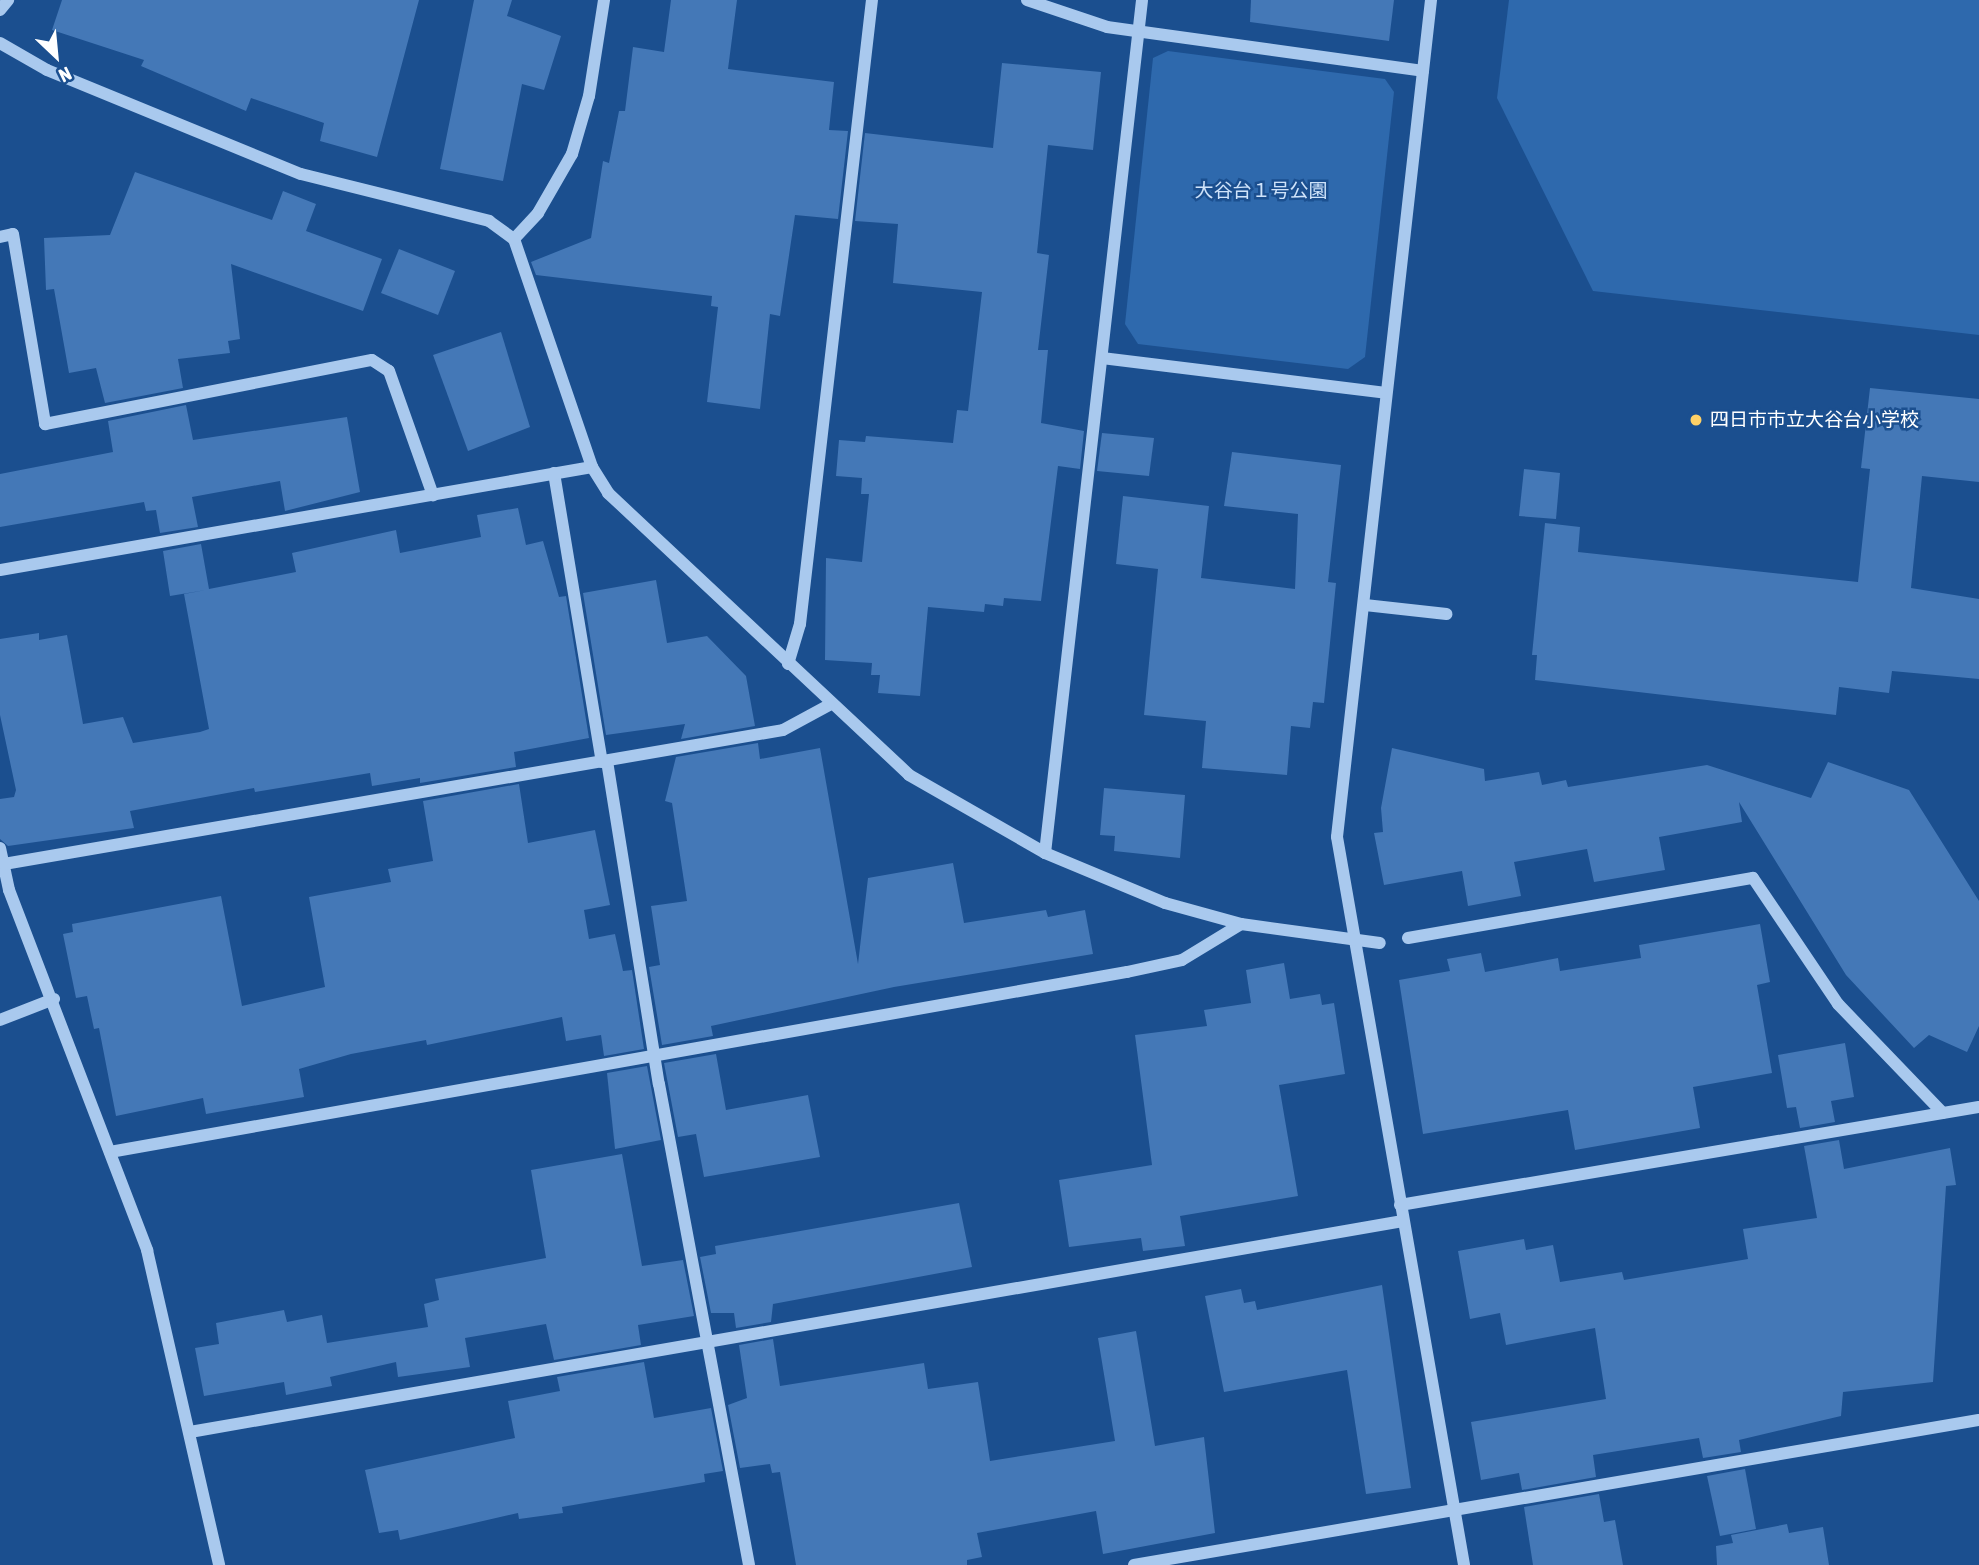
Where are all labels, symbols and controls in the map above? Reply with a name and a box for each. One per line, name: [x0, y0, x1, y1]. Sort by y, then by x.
north arrow: [21, 21, 91, 91]
text: N: [55, 63, 75, 87]
park label: 大谷台１号公園: [1195, 180, 1327, 202]
place label: 四日市市立大谷台小学校: [1710, 409, 1919, 431]
marker: 四日市市立大谷台小学校: [1688, 412, 1704, 428]

